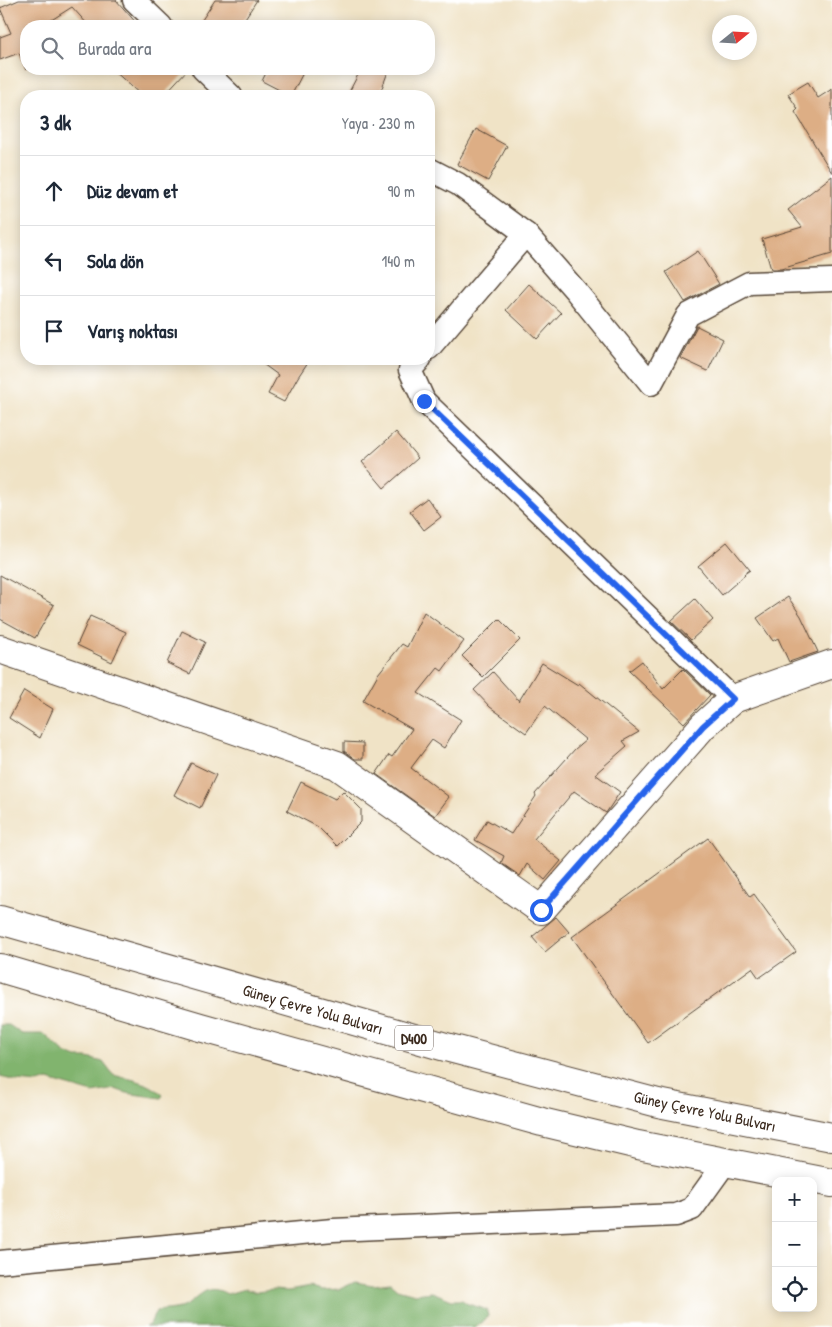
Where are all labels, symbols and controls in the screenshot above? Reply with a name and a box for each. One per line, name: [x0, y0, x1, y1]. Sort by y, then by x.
north arrow: [712, 15, 757, 60]
search box: [20, 20, 435, 75]
icon: search: [38, 34, 66, 62]
text: Burada ara: [78, 35, 151, 61]
text: 3 dk: [40, 108, 71, 137]
text: Yaya · 230 m: [342, 112, 415, 134]
icon: ahead: [40, 177, 68, 205]
text: Düz devam et: [87, 178, 178, 204]
text: 90 m: [387, 180, 415, 202]
icon: left: [40, 247, 68, 275]
text: Sola dön: [87, 248, 144, 274]
text: 140 m: [381, 250, 415, 272]
icon: arrive: [40, 317, 68, 345]
text: Varış noktası: [87, 318, 178, 344]
route end: [413, 390, 436, 413]
route start: [530, 899, 553, 922]
street label: Güney Çevre Yolu Bulvarı: [240, 978, 386, 1040]
road number: D400: [395, 1026, 433, 1050]
street label: Güney Çevre Yolu Bulvarı: [632, 1085, 778, 1137]
map controls: [772, 1177, 817, 1312]
button: +: [772, 1177, 817, 1222]
button: −: [772, 1222, 817, 1267]
button: locate: [772, 1267, 817, 1312]

